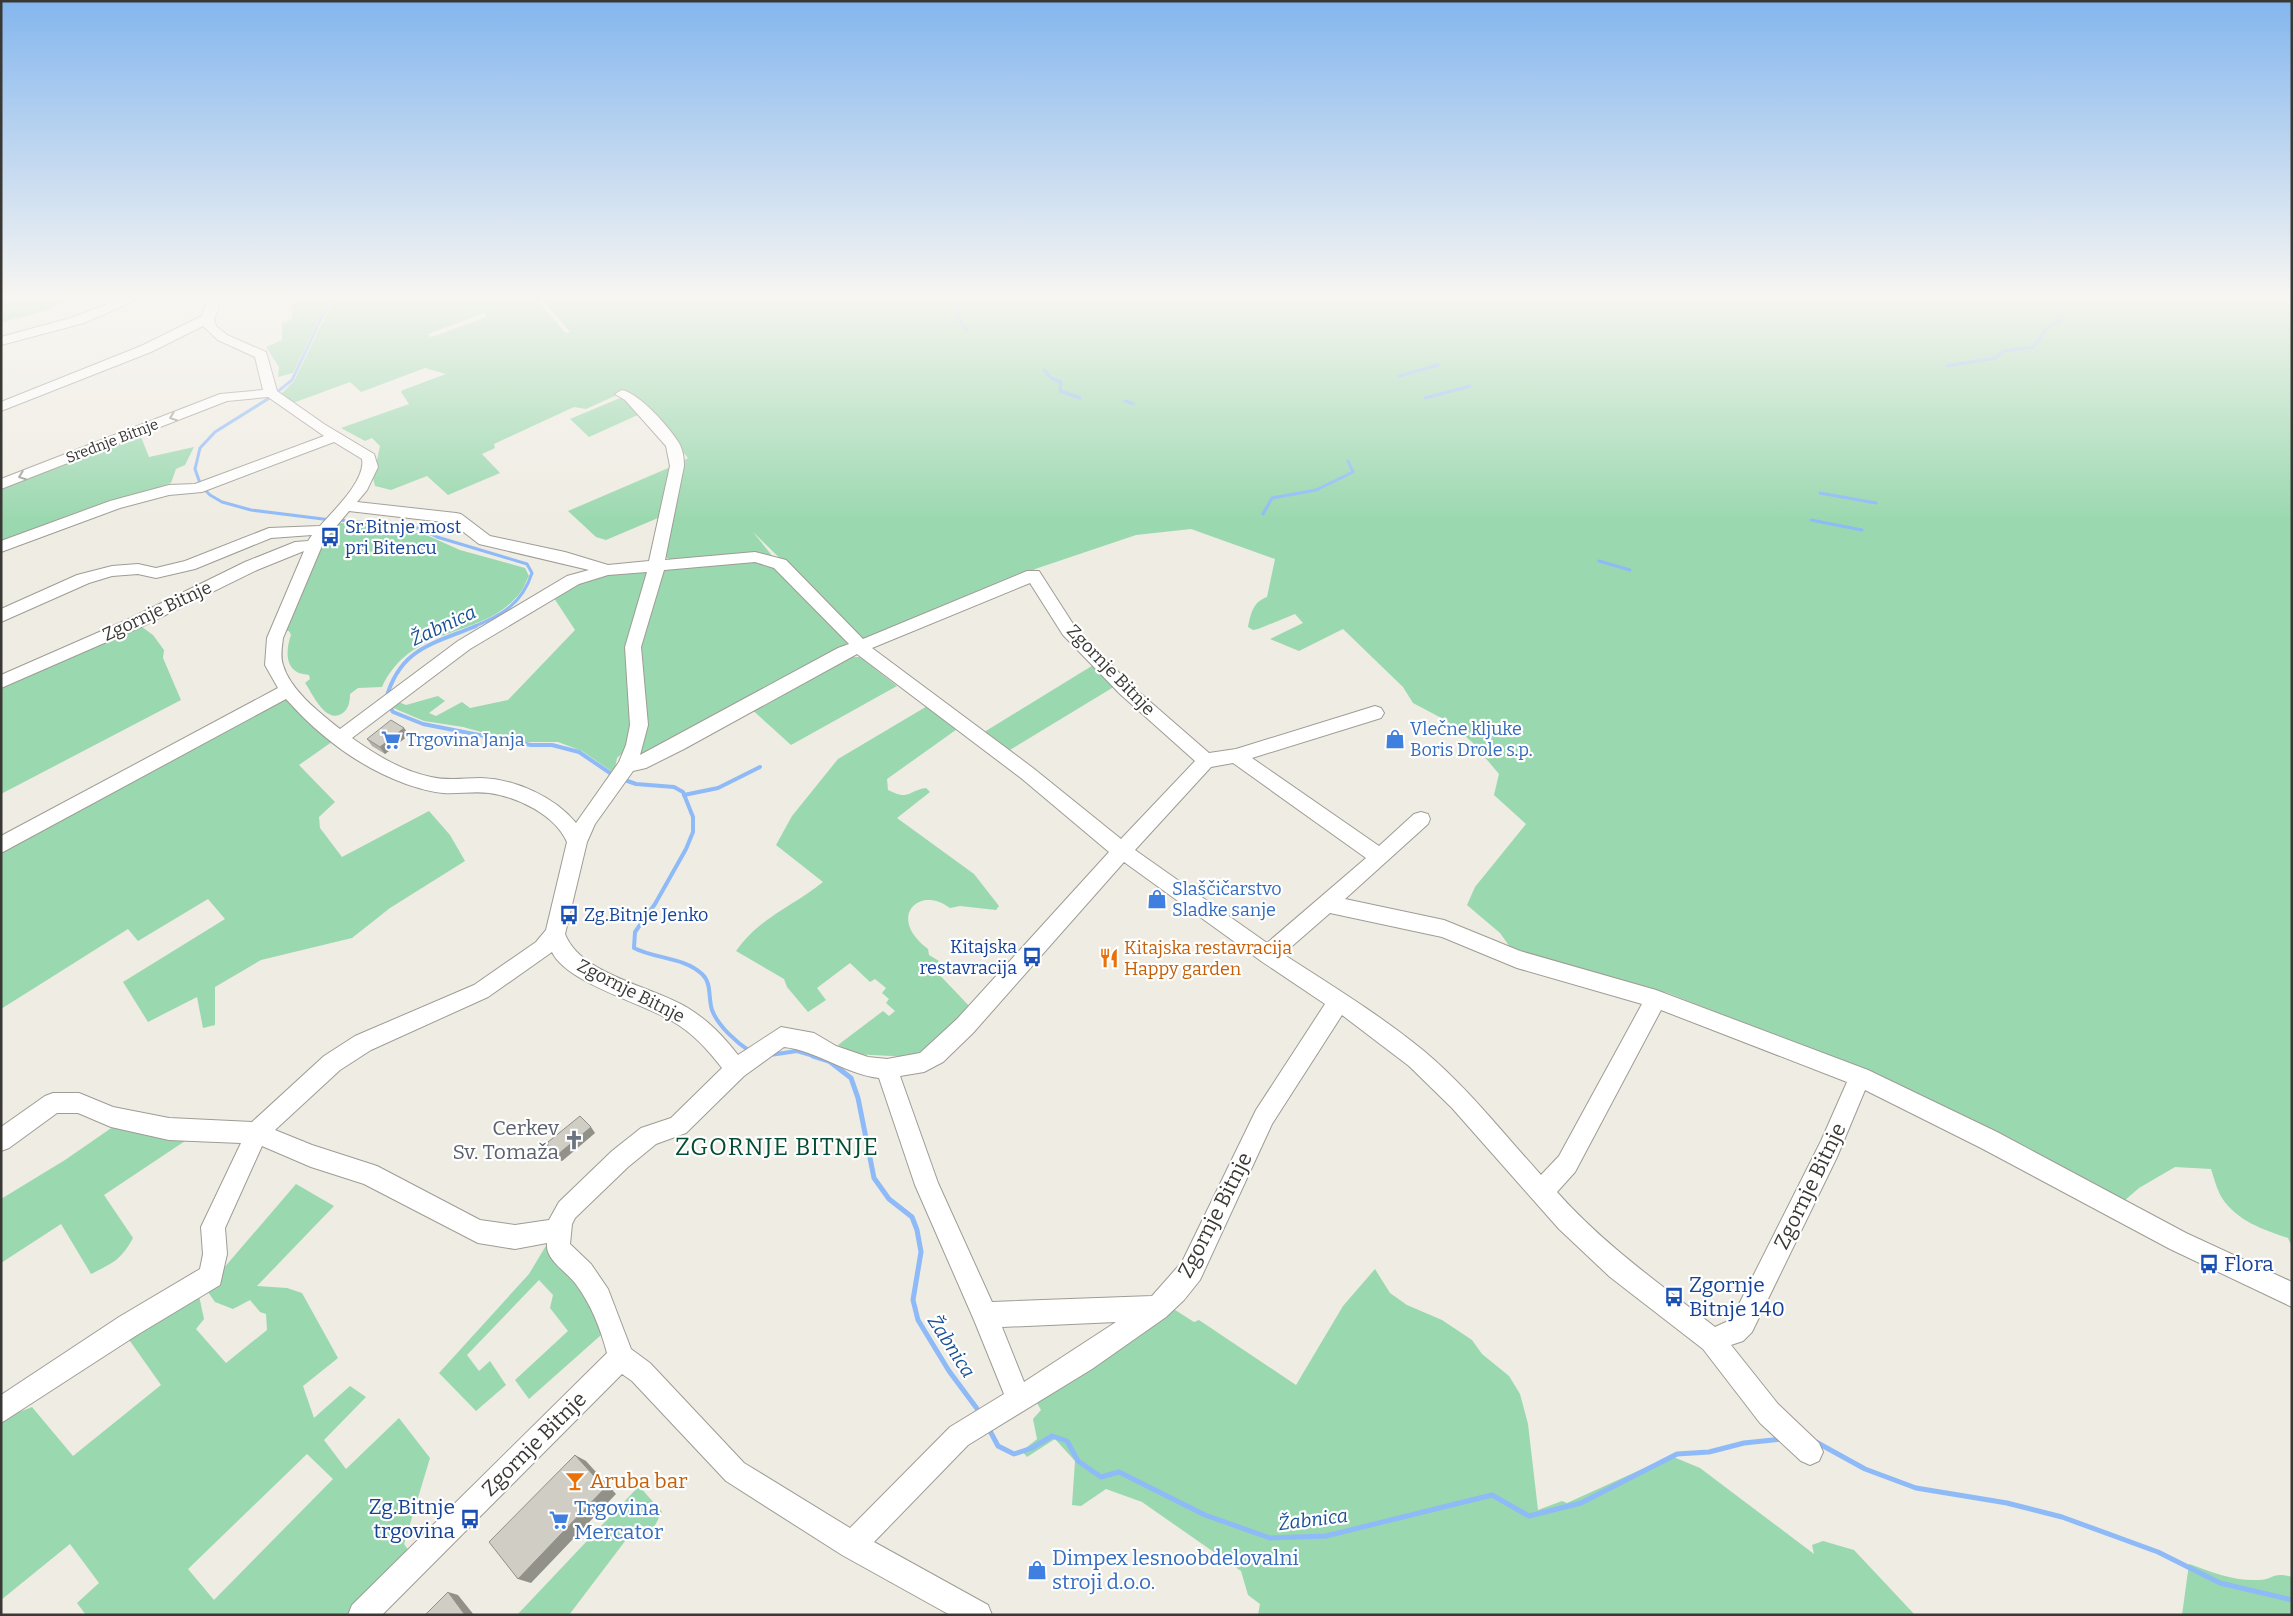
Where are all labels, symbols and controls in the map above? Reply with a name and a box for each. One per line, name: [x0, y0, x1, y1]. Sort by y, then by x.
one-way arrow: [170, 411, 178, 421]
street label: Srednje Bitnje: [63, 415, 161, 467]
one-way arrow: [18, 470, 27, 480]
place label: Sr.Bitnje most pri Bitencu: [345, 516, 462, 559]
bus stop icon: Sr.Bitnje most pri Bitencu: [319, 526, 341, 548]
street label: Zgornje Bitnje: [99, 576, 215, 646]
water label: Žabnica: [407, 600, 480, 651]
street label: Zgornje Bitnje: [1062, 620, 1160, 720]
place label: Vlečne kljuke Boris Drole s.p.: [1410, 718, 1532, 761]
shop icon: Vlečne kljuke Boris Drole s.p.: [1384, 728, 1406, 750]
supermarket icon: Trgovina Janja: [380, 729, 402, 751]
place label: Trgovina Janja: [406, 729, 525, 751]
place label: Slaščičarstvo Sladke sanje: [1172, 878, 1282, 921]
shop icon: Slaščičarstvo Sladke sanje: [1146, 888, 1168, 910]
bus stop icon: Zg.Bitnje Jenko: [558, 904, 580, 926]
place label: Zg.Bitnje Jenko: [584, 904, 708, 926]
place label: Kitajska restavracija: [920, 936, 1017, 979]
place label: Kitajska restavracija Happy garden: [1124, 937, 1292, 980]
bus stop icon: Kitajska restavracija: [1021, 946, 1043, 968]
restaurant icon: Kitajska restavracija Happy garden: [1098, 947, 1120, 969]
street label: Zgornje Bitnje: [574, 954, 688, 1028]
place label: Cerkev Sv. Tomaža: [453, 1115, 560, 1165]
street label: Zgornje Bitnje: [1768, 1119, 1852, 1253]
church icon: Cerkev Sv. Tomaža: [563, 1129, 585, 1151]
district label: ZGORNJE BITNJE: [675, 1133, 879, 1161]
street label: Zgornje Bitnje: [1172, 1148, 1258, 1282]
place label: Flora: [2224, 1251, 2274, 1277]
bus stop icon: Flora: [2198, 1253, 2220, 1275]
place label: Zgornje Bitnje 140: [1689, 1272, 1785, 1322]
bus stop icon: Zgornje Bitnje 140: [1663, 1286, 1685, 1308]
water label: Žabnica: [923, 1311, 980, 1382]
street label: Zgornje Bitnje: [476, 1386, 592, 1502]
place label: Aruba bar: [590, 1468, 687, 1494]
bar icon: Aruba bar: [564, 1470, 586, 1492]
place label: Zg.Bitnje trgovina: [369, 1494, 455, 1544]
place label: Trgovina Mercator: [574, 1495, 663, 1545]
water label: Žabnica: [1277, 1504, 1349, 1535]
bus stop icon: Zg.Bitnje trgovina: [459, 1508, 481, 1530]
supermarket icon: Trgovina Mercator: [548, 1509, 570, 1531]
place label: Dimpex lesnoobdelovalni stroji d.o.o.: [1052, 1545, 1299, 1595]
shop icon: Dimpex lesnoobdelovalni stroji d.o.o.: [1026, 1559, 1048, 1581]

